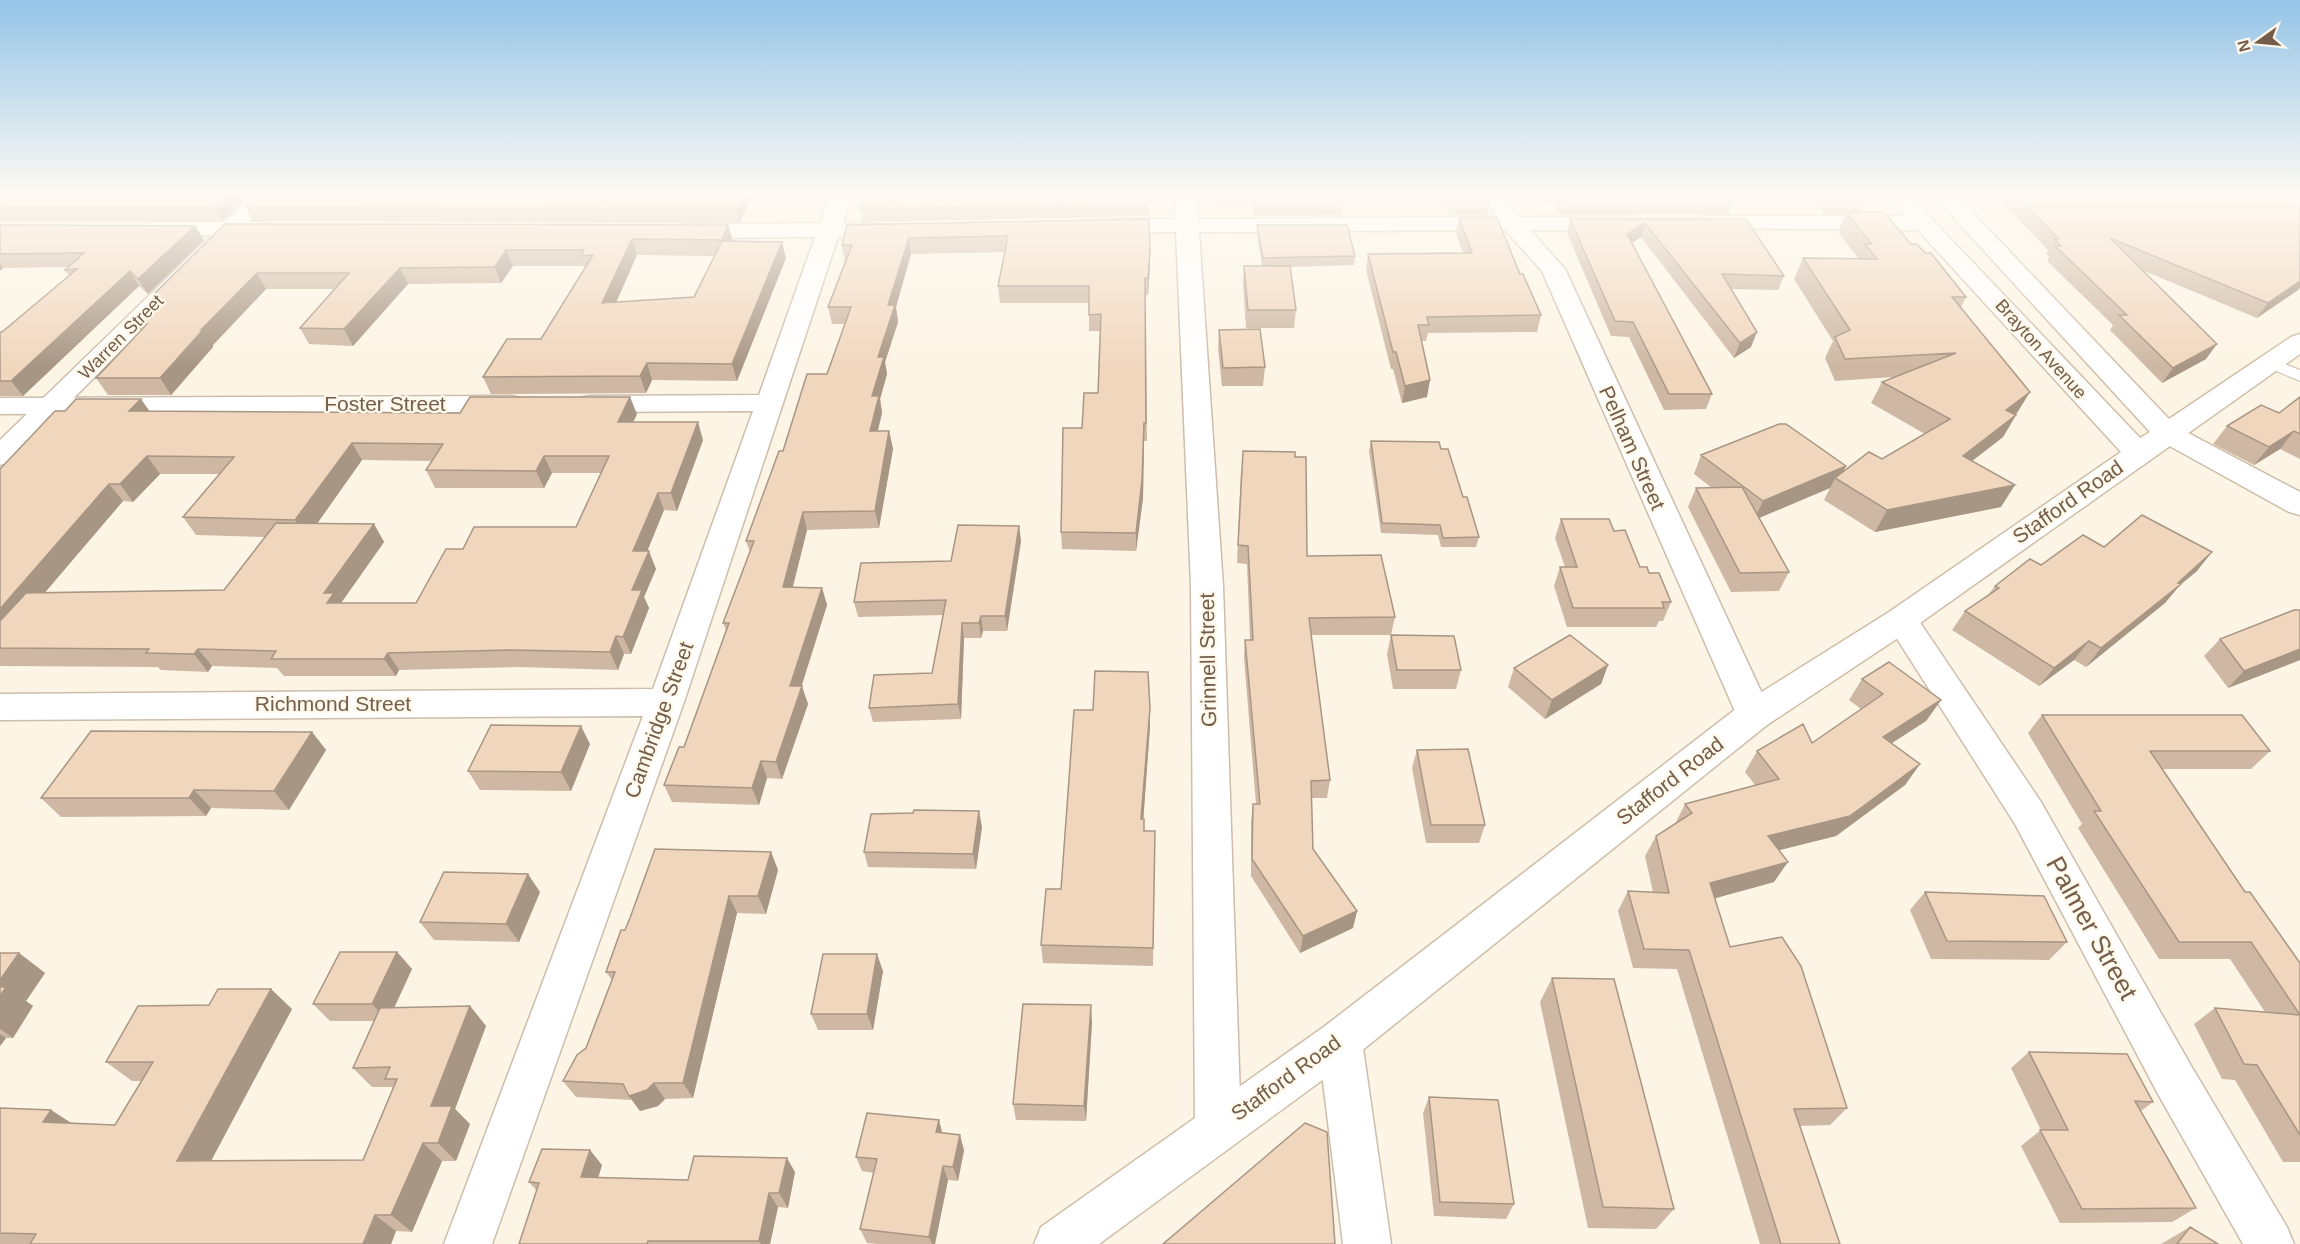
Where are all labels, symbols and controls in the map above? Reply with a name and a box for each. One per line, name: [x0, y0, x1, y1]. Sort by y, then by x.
north arrow: [2228, 12, 2288, 72]
text: N: [2234, 38, 2254, 54]
street label: Warren Street: [75, 291, 167, 383]
street label: Brayton Avenue: [1991, 295, 2091, 403]
street label: Pelham Street: [1595, 382, 1670, 513]
street label: Foster Street: [324, 392, 446, 415]
street label: Stafford Road: [2008, 455, 2127, 548]
street label: Grinnell Street: [1195, 593, 1220, 727]
street label: Cambridge Street: [620, 638, 698, 801]
street label: Richmond Street: [255, 692, 411, 715]
street label: Stafford Road: [1612, 732, 1728, 829]
street label: Palmer Street: [2040, 851, 2144, 1005]
street label: Stafford Road: [1227, 1030, 1345, 1125]

